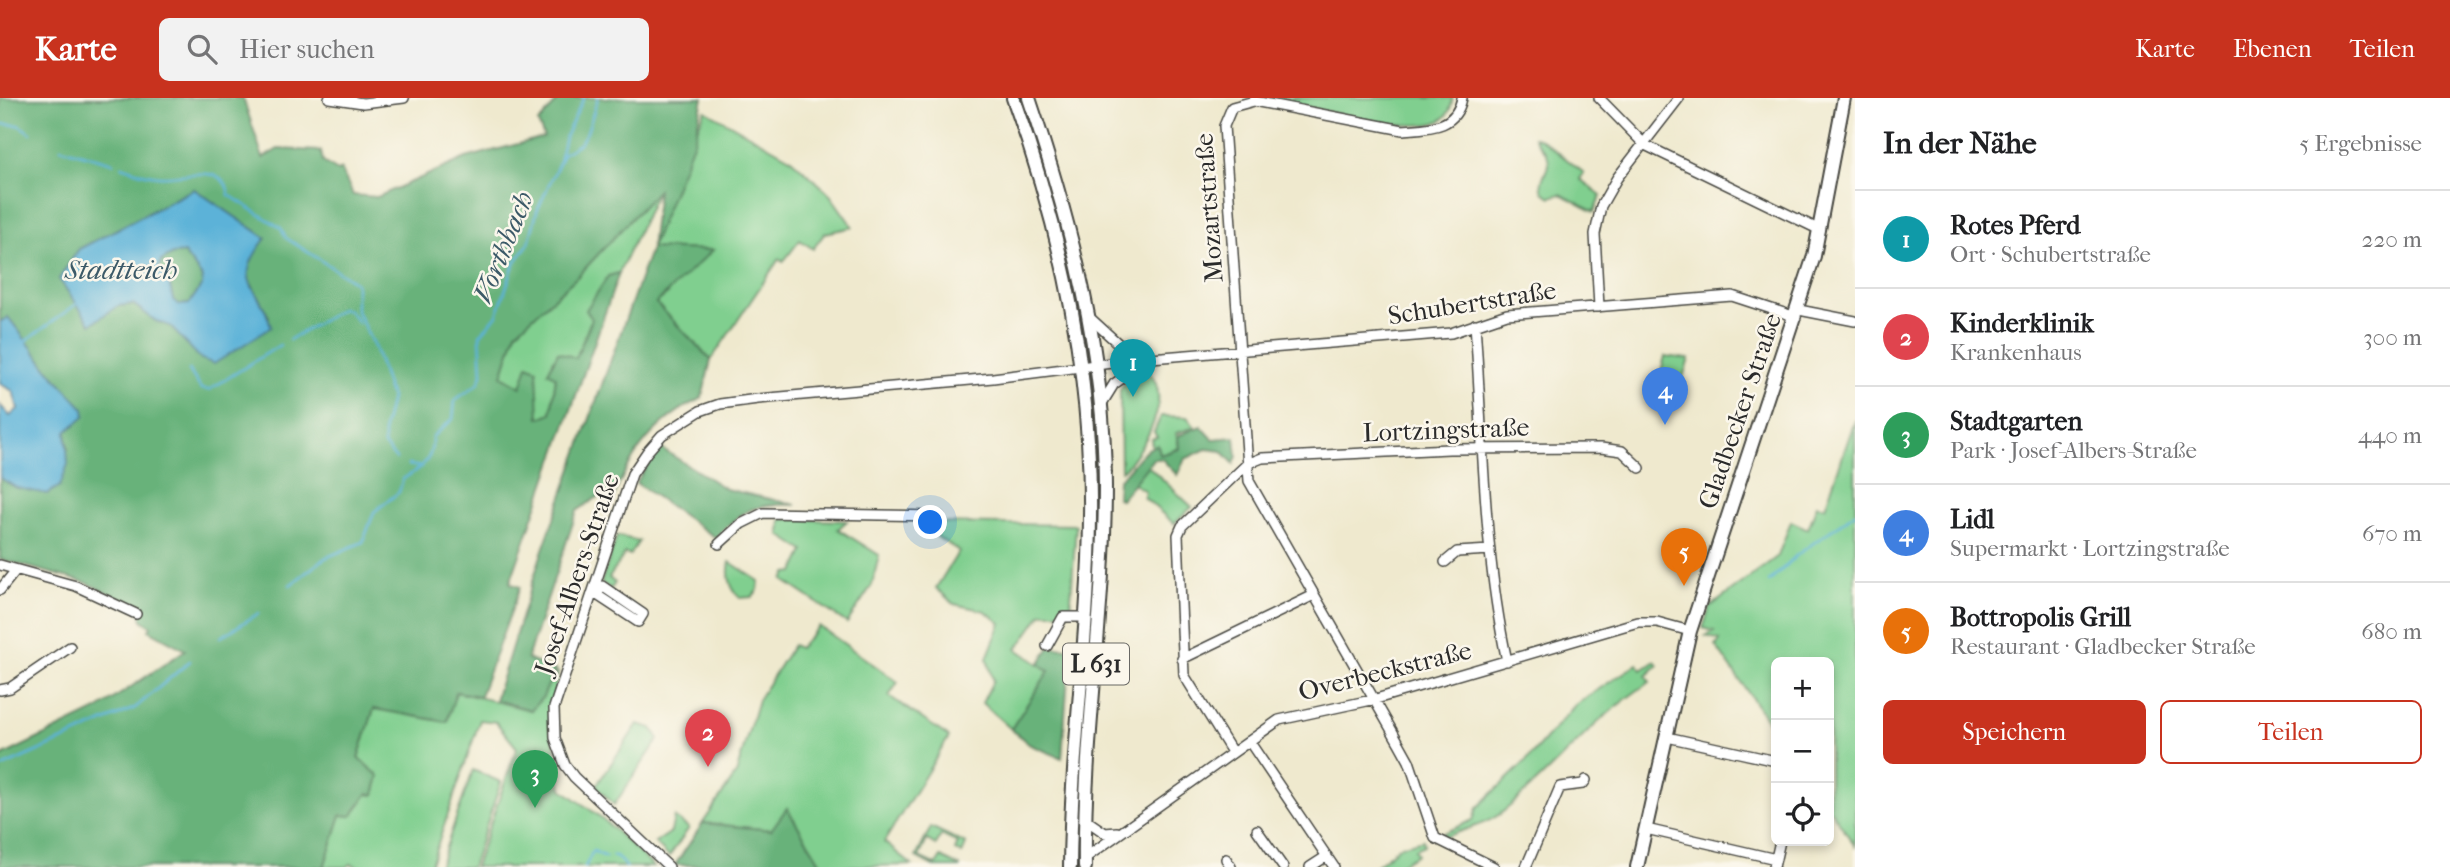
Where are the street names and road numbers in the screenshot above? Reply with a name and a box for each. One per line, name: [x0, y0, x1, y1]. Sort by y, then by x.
street label: Mozartstraße: [1188, 132, 1230, 284]
street label: Schubertstraße: [1386, 274, 1558, 332]
street label: Gladbecker Straße: [1692, 309, 1788, 513]
street label: Lortzingstraße: [1362, 412, 1530, 448]
street label: Josef-Albers-Straße: [527, 469, 626, 681]
street label: Overbeckstraße: [1295, 634, 1475, 707]
road number: L 631: [1063, 644, 1129, 684]

